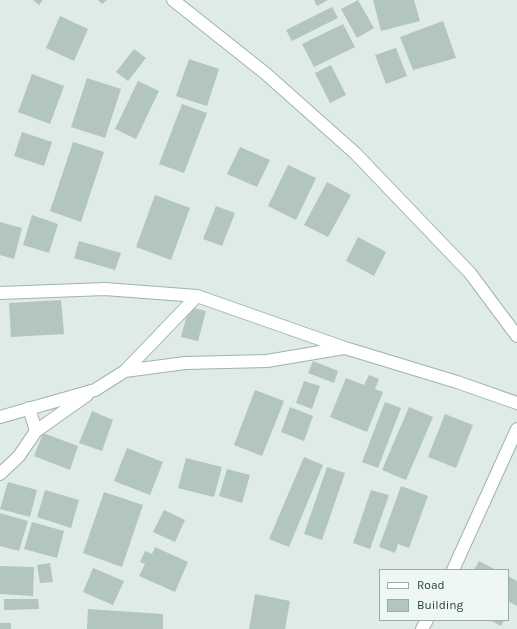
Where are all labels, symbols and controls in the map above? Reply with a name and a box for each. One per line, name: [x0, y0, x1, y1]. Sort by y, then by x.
legend: [379, 569, 509, 621]
text: Road: [417, 578, 445, 592]
text: Building: [417, 598, 463, 612]

